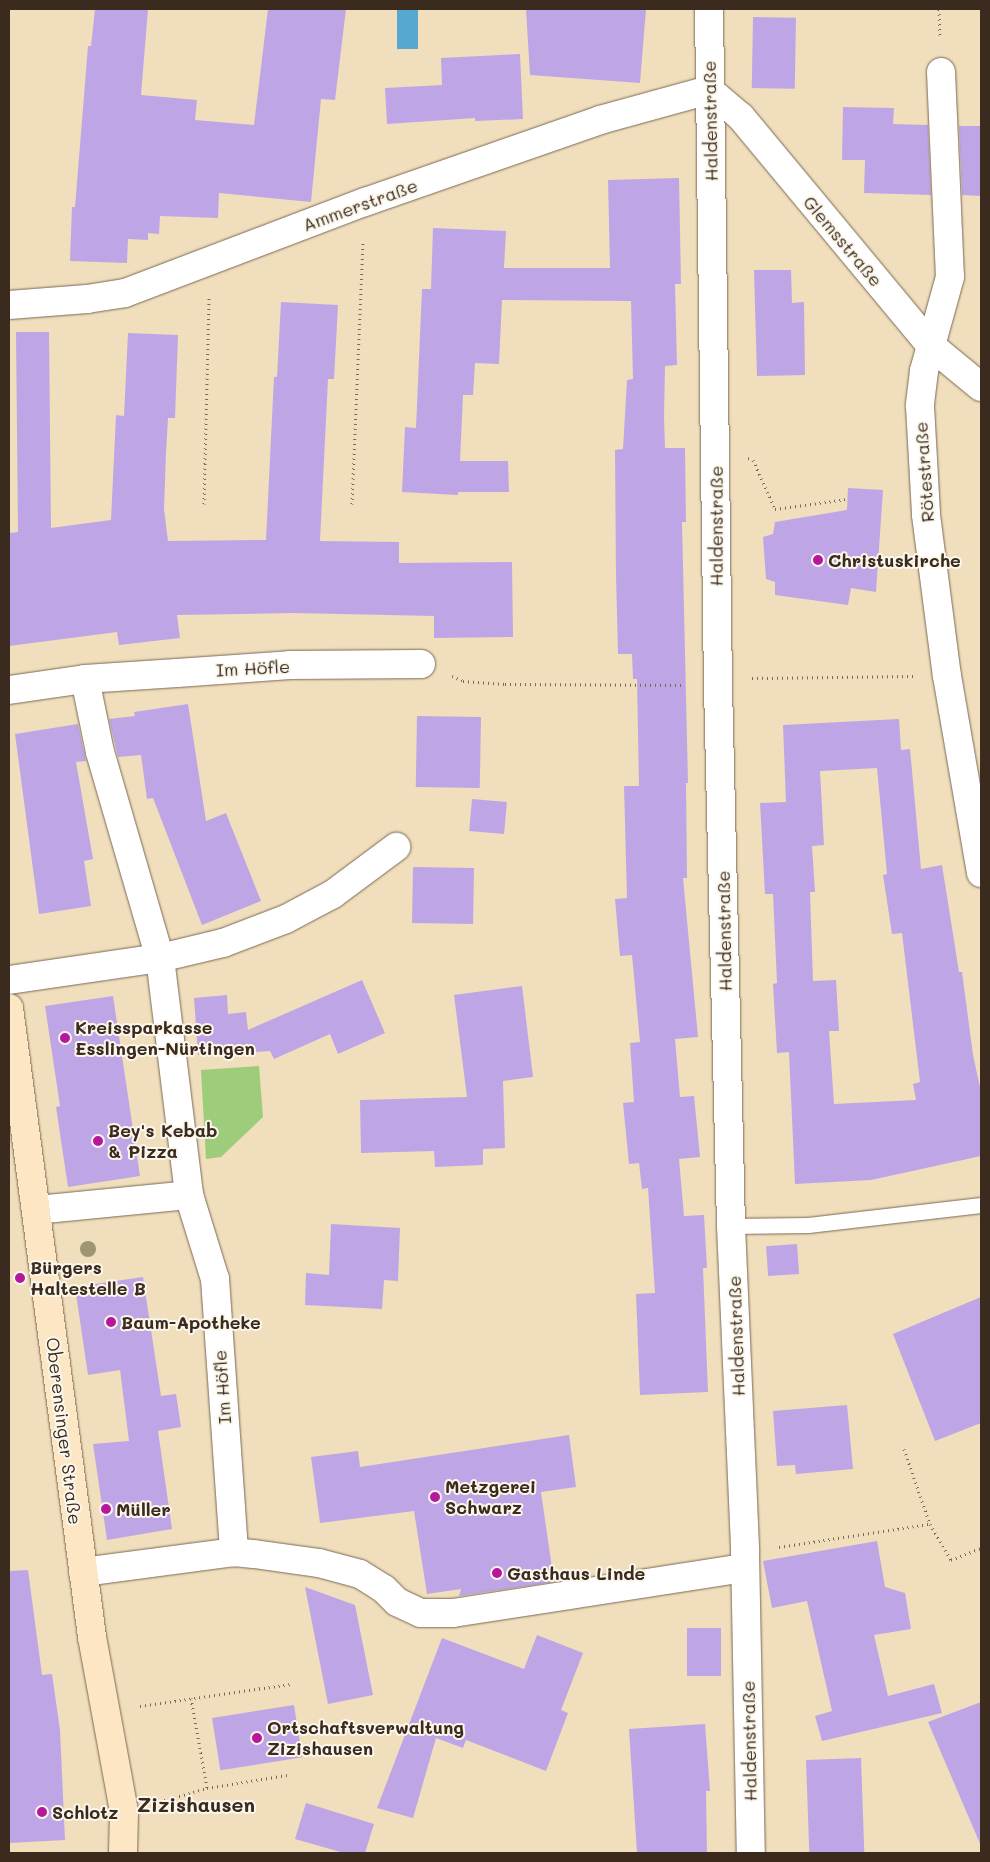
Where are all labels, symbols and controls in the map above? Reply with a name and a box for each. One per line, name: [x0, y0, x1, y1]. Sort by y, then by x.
street label: Haldenstraße: [698, 61, 722, 181]
street label: Ammerstraße: [300, 174, 420, 236]
street label: Glemsstraße: [799, 191, 887, 291]
street label: Rötestraße: [910, 421, 938, 523]
street label: Haldenstraße: [705, 466, 727, 586]
place label: Christuskirche: [828, 549, 961, 571]
marker: Christuskirche: [812, 554, 824, 566]
street label: Im Höfle: [215, 655, 291, 681]
street label: Haldenstraße: [712, 871, 736, 991]
place label: Kreissparkasse Esslingen-Nürtingen: [75, 1017, 255, 1060]
marker: Kreissparkasse Esslingen-Nürtingen: [59, 1032, 71, 1044]
place label: Bey's Kebab & Pizza: [108, 1120, 217, 1162]
marker: Bey's Kebab & Pizza: [92, 1135, 104, 1147]
place label: Bürgers Haltestelle B: [30, 1257, 146, 1300]
marker: Bürgers Haltestelle B: [14, 1272, 26, 1284]
street label: Haldenstraße: [723, 1275, 749, 1397]
place label: Baum-Apotheke: [121, 1311, 261, 1333]
marker: Baum-Apotheke: [105, 1316, 117, 1328]
street label: Oberensinger Straße: [42, 1336, 86, 1526]
street label: Im Höfle: [209, 1349, 235, 1425]
place label: Metzgerei Schwarz: [445, 1476, 536, 1518]
marker: Metzgerei Schwarz: [429, 1491, 441, 1503]
place label: Müller: [116, 1498, 171, 1520]
marker: Müller: [100, 1503, 112, 1515]
place label: Gasthaus Linde: [507, 1562, 645, 1584]
marker: Gasthaus Linde: [491, 1567, 503, 1579]
street label: Haldenstraße: [737, 1681, 761, 1801]
place label: Ortschaftsverwaltung Zizishausen: [267, 1717, 464, 1760]
marker: Ortschaftsverwaltung Zizishausen: [251, 1732, 263, 1744]
district label: Zizishausen: [137, 1792, 255, 1816]
place label: Schlotz: [52, 1801, 118, 1823]
marker: Schlotz: [36, 1806, 48, 1818]

